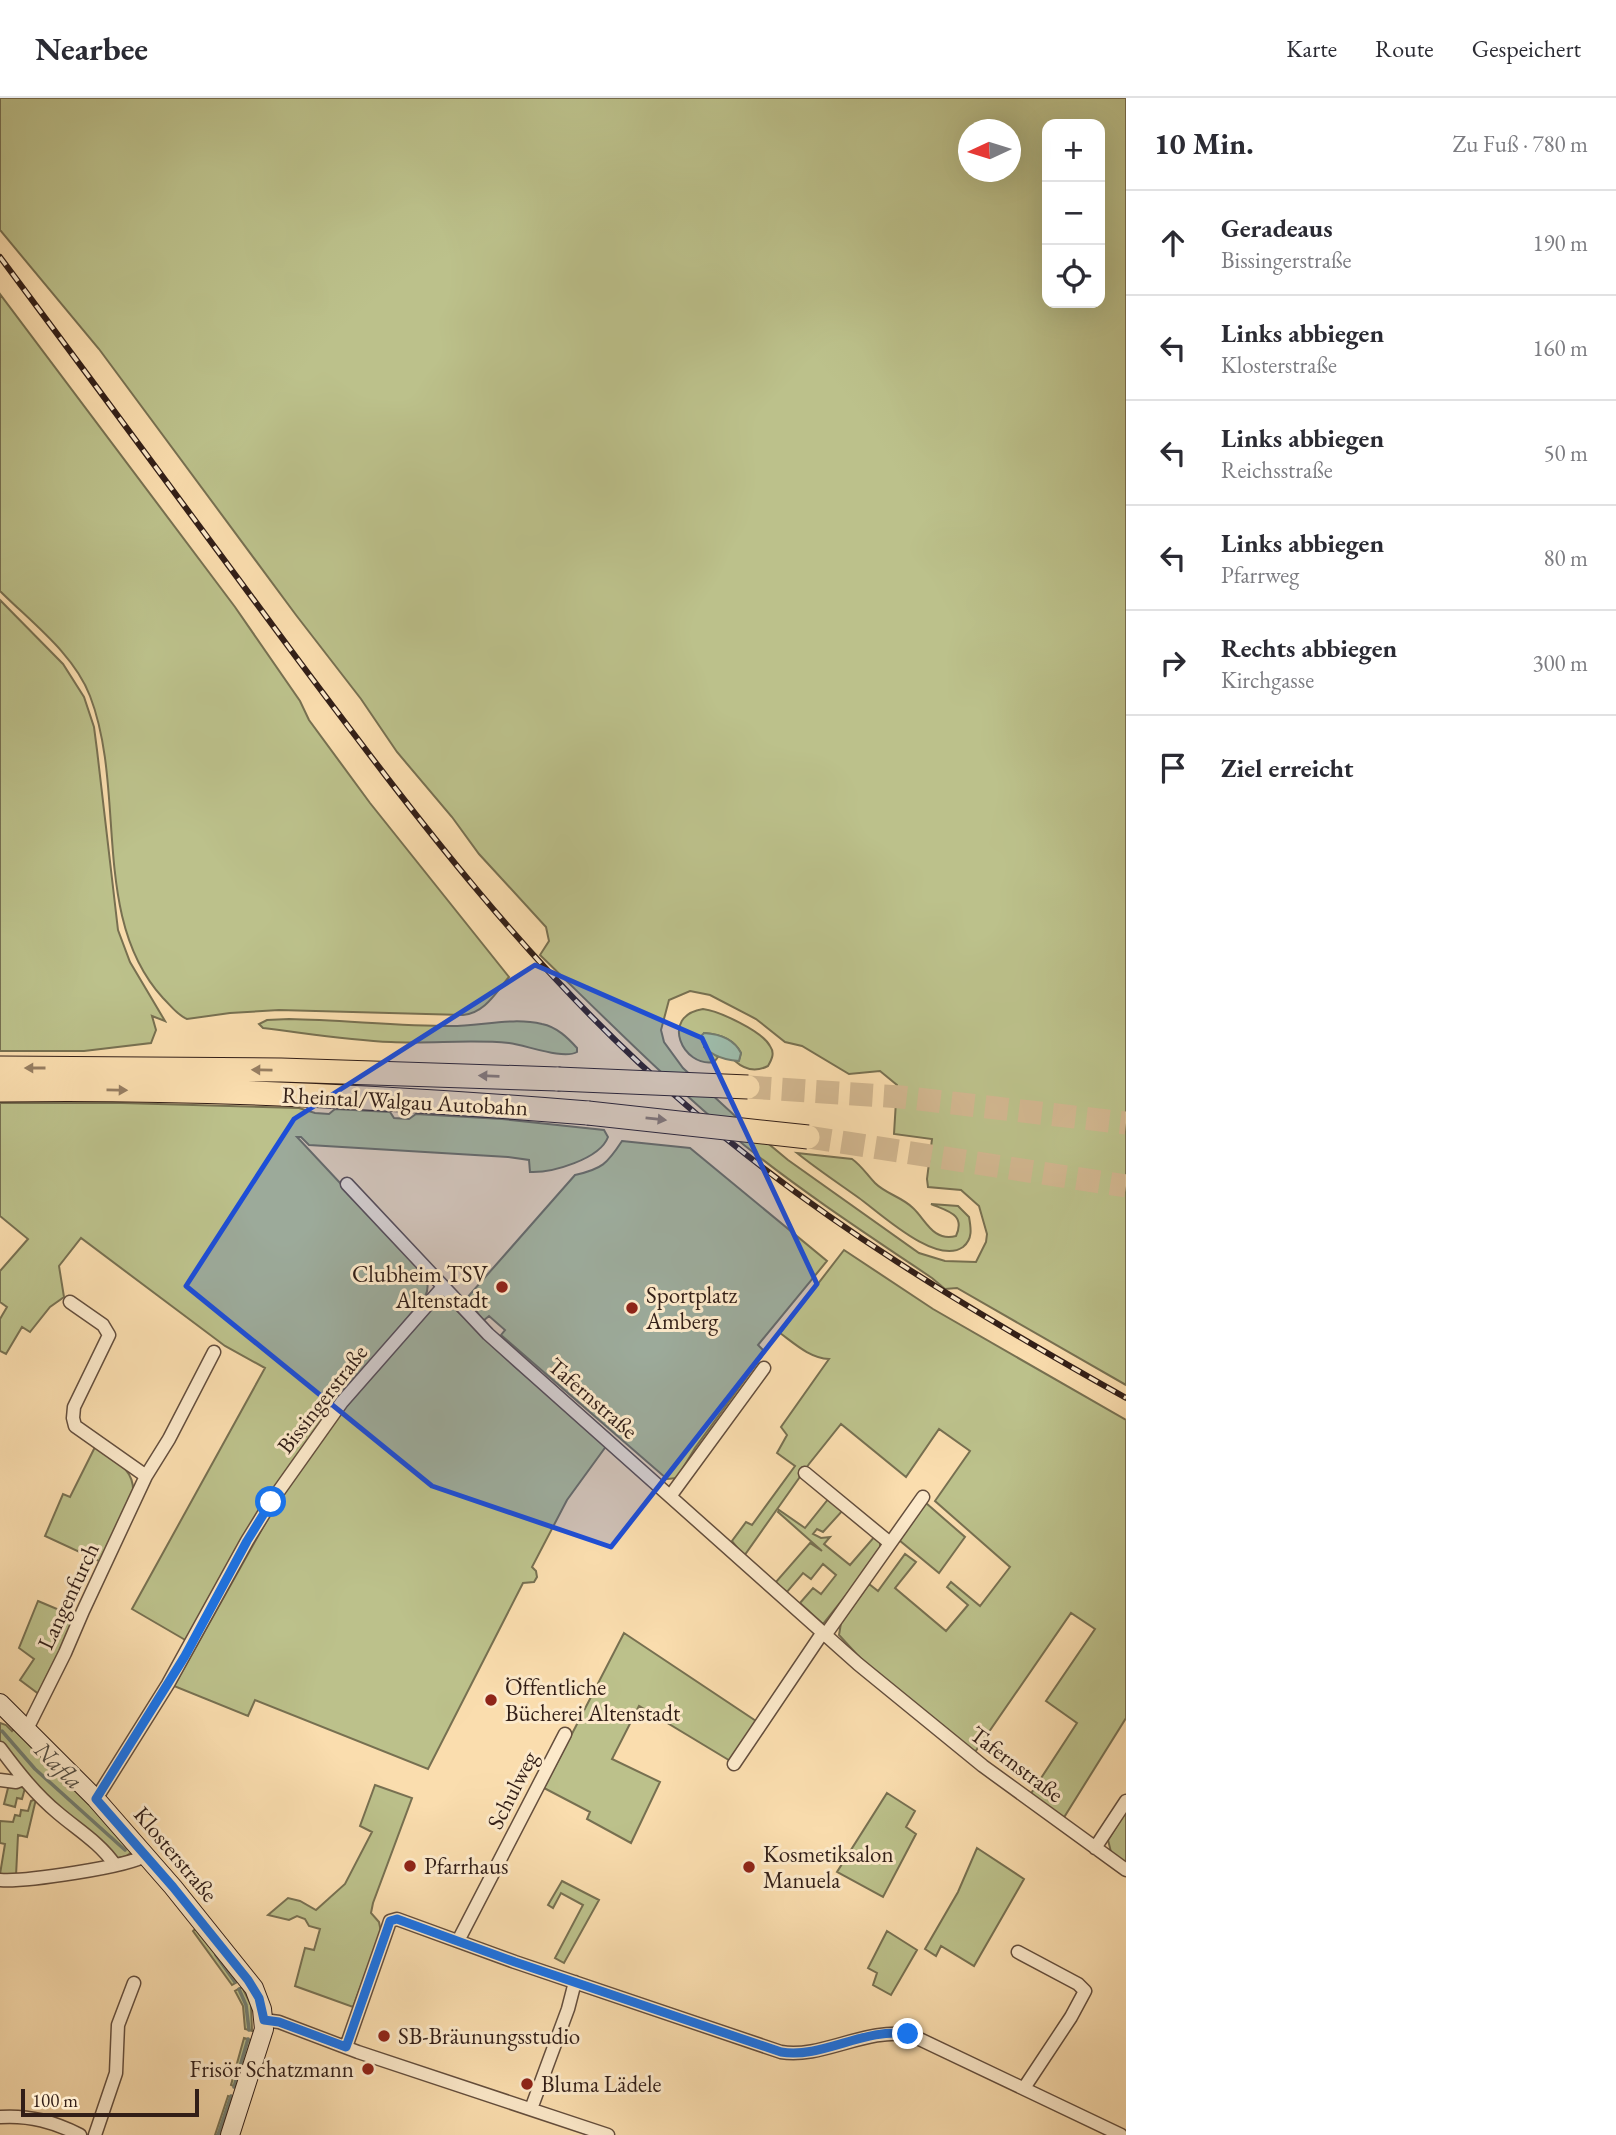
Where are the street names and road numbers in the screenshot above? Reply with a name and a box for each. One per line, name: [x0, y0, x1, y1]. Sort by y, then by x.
street label: Rheintal/Walgau Autobahn: [281, 1080, 529, 1122]
street label: Bissingerstraße: [270, 1338, 374, 1460]
street label: Tafernstraße: [542, 1351, 644, 1445]
street label: Langenfurch: [30, 1538, 106, 1654]
street label: Tafernstraße: [964, 1719, 1070, 1809]
street label: Schulweg: [480, 1745, 545, 1834]
street label: Klosterstraße: [127, 1800, 225, 1908]

